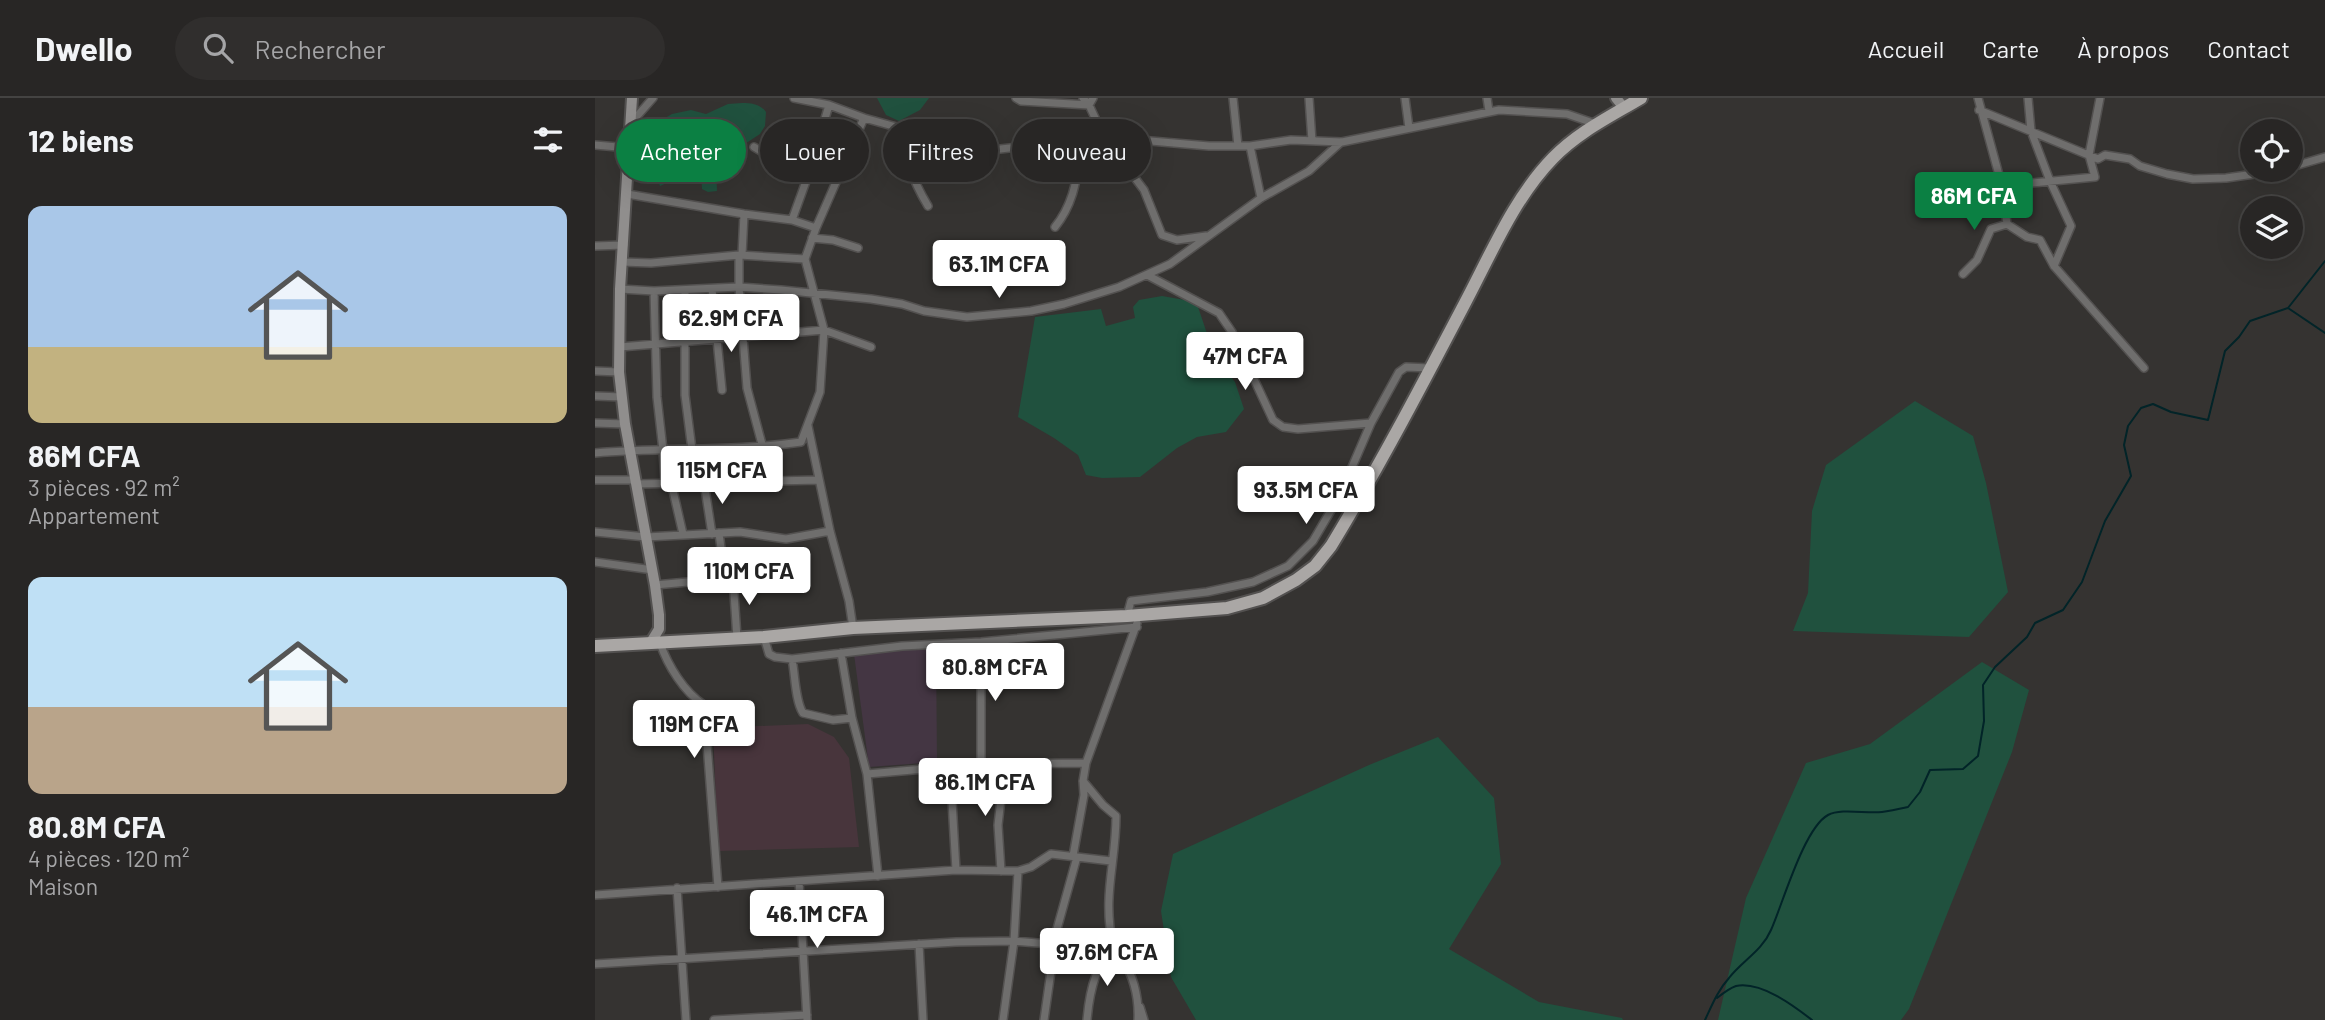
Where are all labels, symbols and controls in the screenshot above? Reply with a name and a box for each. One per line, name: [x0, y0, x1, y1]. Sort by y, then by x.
search box: [175, 17, 665, 80]
text: Dwello: [35, 28, 133, 68]
icon: search: [199, 29, 237, 67]
text: Rechercher: [255, 33, 385, 64]
text: Accueil: [1868, 34, 1944, 63]
text: Carte: [1982, 34, 2039, 63]
text: À propos: [2077, 34, 2169, 63]
text: Contact: [2207, 34, 2290, 63]
chip: Acheter: [616, 119, 746, 182]
chip: Louer: [760, 119, 869, 182]
chip: Filtres: [883, 119, 998, 182]
chip: Nouveau: [1012, 119, 1151, 182]
map controls: [2240, 119, 2303, 259]
button: locate: [2240, 119, 2303, 182]
icon: filters: [529, 121, 567, 159]
text: 12 biens: [28, 122, 134, 158]
pin: 86M CFA: [1909, 172, 2039, 232]
text: 86M CFA: [1931, 181, 2017, 209]
button: layers: [2240, 196, 2303, 259]
pin: 63.1M CFA: [919, 240, 1079, 300]
text: 63.1M CFA: [949, 249, 1049, 277]
icon: home: [235, 252, 361, 378]
pin: 62.9M CFA: [651, 294, 811, 354]
text: 62.9M CFA: [678, 303, 784, 331]
pin: 47M CFA: [1180, 332, 1310, 392]
text: 47M CFA: [1202, 341, 1288, 369]
text: 86M CFA: [28, 437, 141, 473]
pin: 115M CFA: [650, 446, 794, 506]
text: 115M CFA: [677, 455, 767, 483]
pin: 93.5M CFA: [1226, 466, 1386, 526]
text: 3 pièces · 92 m²: [28, 473, 180, 501]
text: 93.5M CFA: [1254, 475, 1358, 503]
text: Appartement: [28, 501, 160, 529]
pin: 110M CFA: [677, 547, 821, 607]
text: 110M CFA: [703, 556, 795, 584]
icon: home: [235, 623, 361, 749]
pin: 80.8M CFA: [915, 644, 1075, 703]
text: 80.8M CFA: [942, 652, 1048, 680]
pin: 119M CFA: [622, 700, 766, 760]
text: 119M CFA: [649, 709, 739, 737]
pin: 86.1M CFA: [905, 758, 1065, 818]
text: 86.1M CFA: [935, 767, 1035, 795]
text: 80.8M CFA: [28, 808, 166, 844]
text: 4 pièces · 120 m²: [28, 844, 190, 872]
text: Maison: [28, 872, 98, 900]
pin: 46.1M CFA: [737, 890, 897, 950]
text: 46.1M CFA: [766, 899, 868, 927]
pin: 97.6M CFA: [1027, 928, 1187, 988]
text: 97.6M CFA: [1056, 937, 1158, 965]

